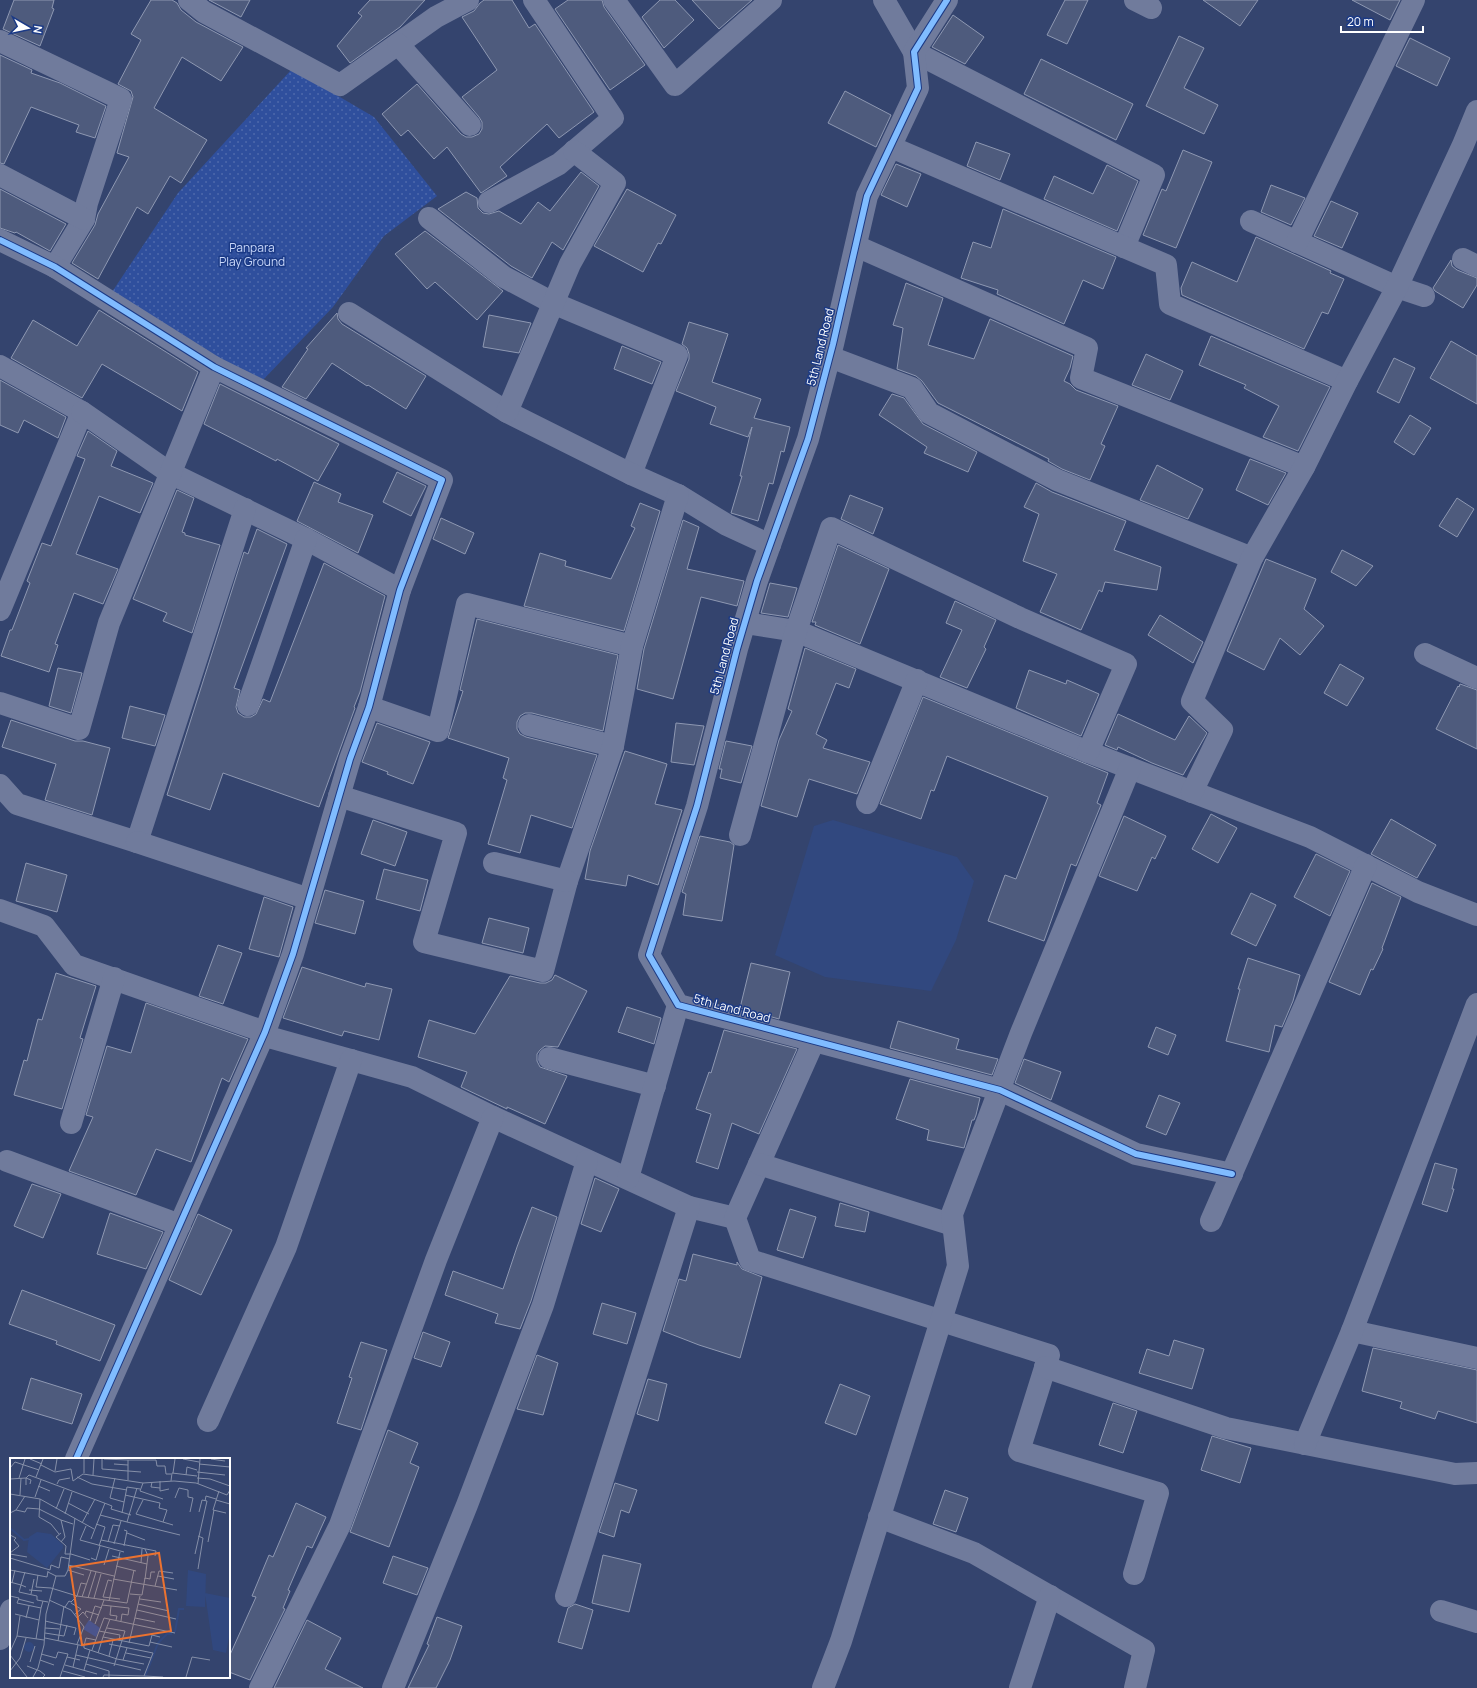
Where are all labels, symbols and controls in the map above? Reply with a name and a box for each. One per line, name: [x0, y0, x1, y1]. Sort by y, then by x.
north arrow: [8, 8, 48, 48]
scale bar: [1341, 8, 1423, 34]
text: 20 m: [1347, 13, 1374, 30]
text: N: [30, 25, 46, 35]
park label: Panpara Play Ground: [219, 239, 285, 270]
street label: 5th Land Road: [802, 307, 838, 387]
street label: 5th Land Road: [706, 616, 742, 696]
street label: 5th Land Road: [692, 990, 772, 1026]
inset map: [10, 1458, 230, 1678]

